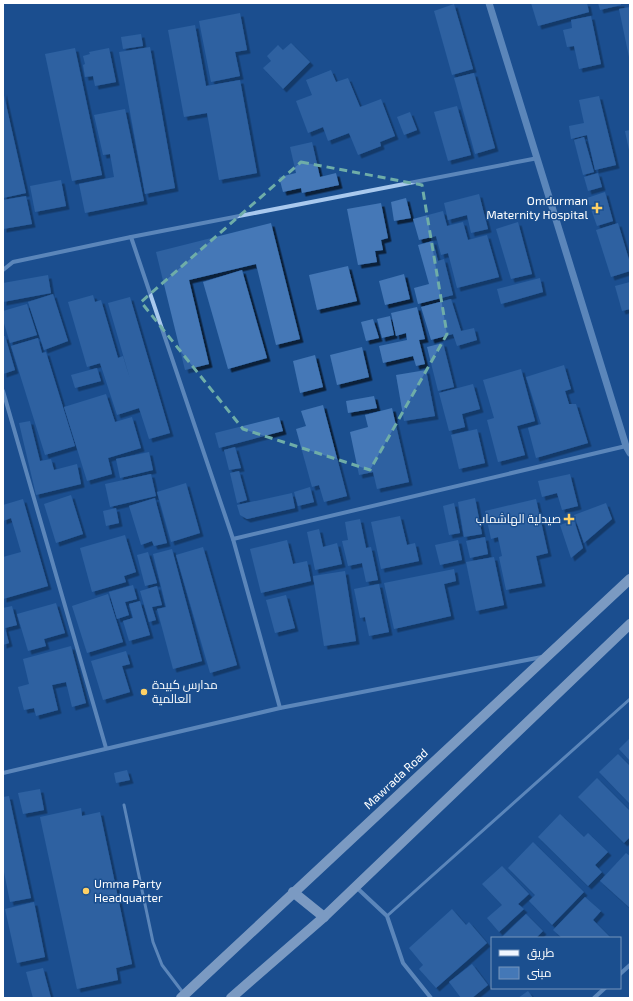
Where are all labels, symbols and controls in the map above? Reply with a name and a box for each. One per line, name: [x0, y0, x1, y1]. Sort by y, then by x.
place label: Omdurman Maternity Hospital: [486, 193, 588, 221]
marker: Omdurman Maternity Hospital: [591, 202, 603, 214]
place label: صيدلية الهاشماب: [476, 511, 561, 526]
marker: صيدلية الهاشماب: [564, 514, 574, 524]
place label: مدارس كبيدة العالمية: [152, 677, 218, 706]
marker: مدارس كبيدة العالمية: [139, 687, 149, 697]
street label: Mawrada Road: [360, 745, 430, 811]
place label: Umma Party Headquarter: [94, 876, 163, 904]
marker: Umma Party Headquarter: [81, 886, 91, 896]
legend: [491, 937, 621, 989]
text: طريق: [527, 945, 555, 960]
text: مبنى: [527, 965, 552, 980]

